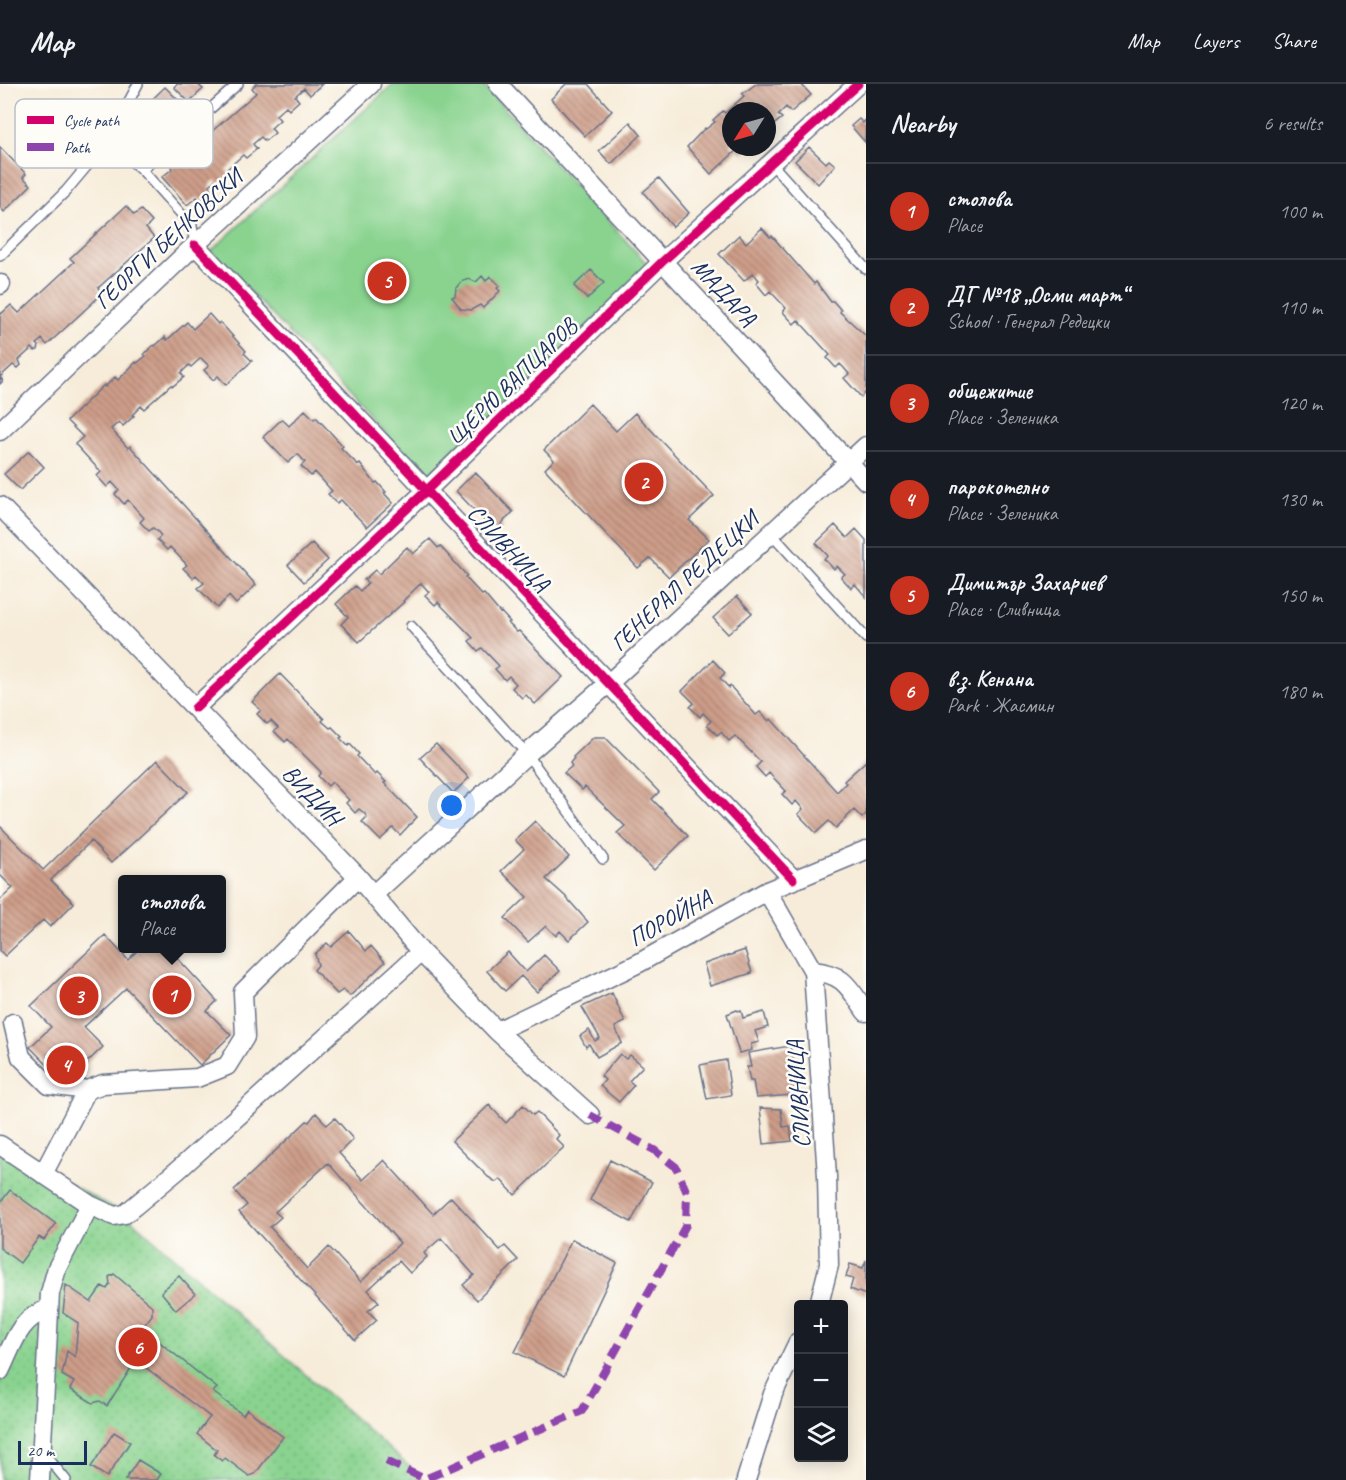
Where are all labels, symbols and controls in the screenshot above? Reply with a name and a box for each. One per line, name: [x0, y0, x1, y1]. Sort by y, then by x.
text: Map: [30, 24, 73, 59]
text: Map: [1127, 28, 1160, 54]
text: Layers: [1193, 28, 1239, 54]
text: Share: [1272, 28, 1316, 54]
legend: [15, 99, 213, 168]
north arrow: [722, 102, 776, 156]
text: Nearby: [890, 107, 955, 140]
text: Cycle path: [64, 111, 120, 131]
text: 6 results: [1263, 111, 1322, 136]
text: Path: [64, 138, 91, 158]
street label: ГЕОРГИ БЕНКОВСКИ: [88, 160, 251, 315]
text: столова: [947, 185, 1011, 213]
text: 1: [905, 199, 914, 224]
text: 100 m: [1279, 199, 1322, 224]
text: Place: [947, 213, 982, 238]
street label: МАДАРА: [685, 252, 764, 333]
pin: 5: [368, 258, 406, 304]
text: ДГ №18 „Осми март“: [947, 281, 1127, 309]
text: 2: [905, 295, 914, 320]
text: 110 m: [1279, 295, 1322, 320]
text: School · Генерал Редецки: [947, 309, 1109, 334]
street label: ЩЕРЮ ВАПЦАРОВ: [441, 310, 584, 450]
text: общежитие: [947, 377, 1032, 405]
text: 3: [905, 391, 914, 416]
text: 120 m: [1279, 391, 1322, 416]
text: Place · Зеленика: [947, 405, 1057, 430]
pin: 2: [624, 460, 664, 504]
text: парокотелно: [947, 473, 1048, 501]
text: 4: [905, 487, 914, 512]
text: 130 m: [1279, 487, 1322, 512]
street label: СЛИВНИЦА: [461, 498, 558, 599]
text: Place · Зеленика: [947, 501, 1057, 526]
street label: ГЕНЕРАЛ РЕДЕЦКИ: [604, 502, 767, 657]
text: Димитър Захариев: [947, 569, 1103, 597]
text: 5: [905, 583, 914, 608]
text: 150 m: [1279, 583, 1322, 608]
text: Place · Сливница: [947, 597, 1059, 622]
text: в.з. Кенана: [947, 665, 1033, 693]
text: 6: [905, 679, 914, 704]
text: 180 m: [1279, 679, 1322, 704]
text: Park · Жасмин: [947, 693, 1053, 718]
street label: ВИДИН: [276, 758, 351, 835]
your location: [437, 791, 466, 820]
popup: [118, 875, 226, 953]
street label: ПОРОЙНА: [623, 883, 718, 953]
text: столова: [140, 888, 204, 916]
text: Place: [140, 916, 175, 941]
pin: 1: [152, 972, 192, 1018]
pin: 3: [60, 974, 98, 1018]
street label: СЛИВНИЦА: [779, 1038, 817, 1149]
pin: 4: [46, 1042, 86, 1088]
map controls: [794, 1300, 848, 1462]
button: +: [794, 1300, 848, 1354]
pin: 6: [118, 1324, 158, 1370]
button: −: [794, 1354, 848, 1408]
button: layers: [794, 1408, 848, 1462]
scale bar: [18, 1438, 87, 1466]
text: 20 m: [27, 1441, 54, 1461]

